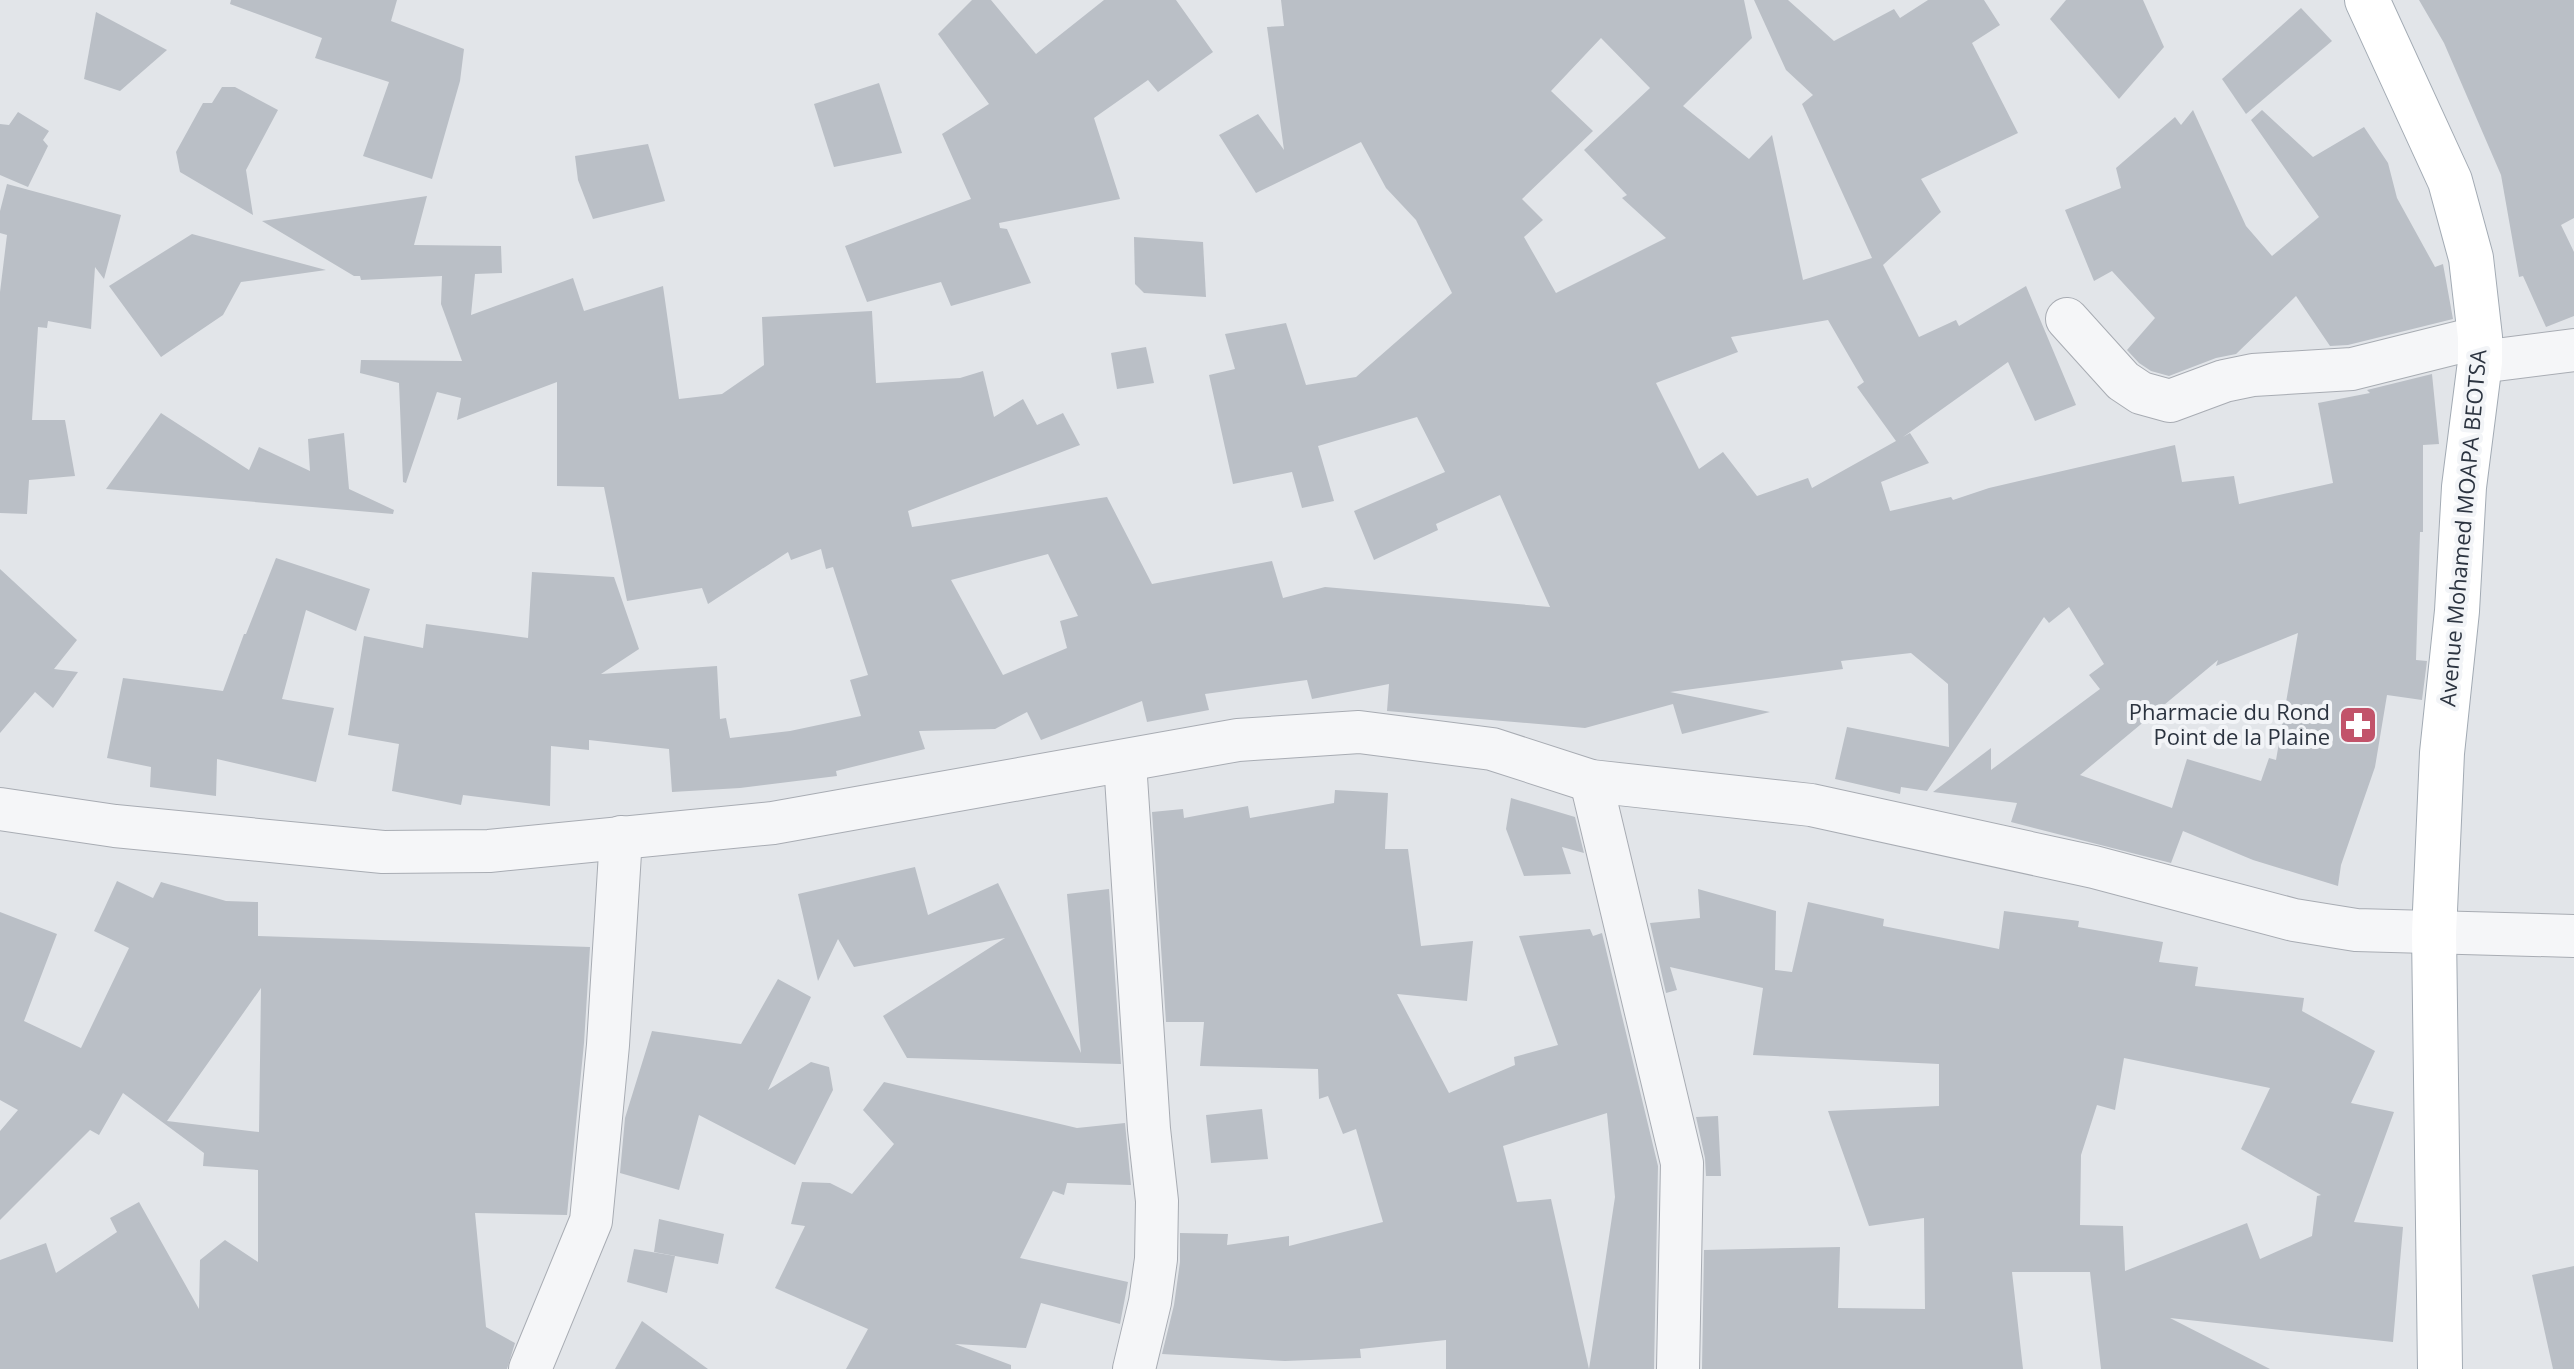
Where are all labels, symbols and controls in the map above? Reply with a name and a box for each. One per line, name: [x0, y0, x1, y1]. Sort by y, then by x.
street label: Avenue Mohamed MOAPA BEOTSA: [2431, 348, 2493, 708]
place label: Pharmacie du Rond Point de la Plaine: [2129, 696, 2330, 751]
pharmacy icon: Pharmacie du Rond Point de la Plaine: [2337, 704, 2379, 746]

